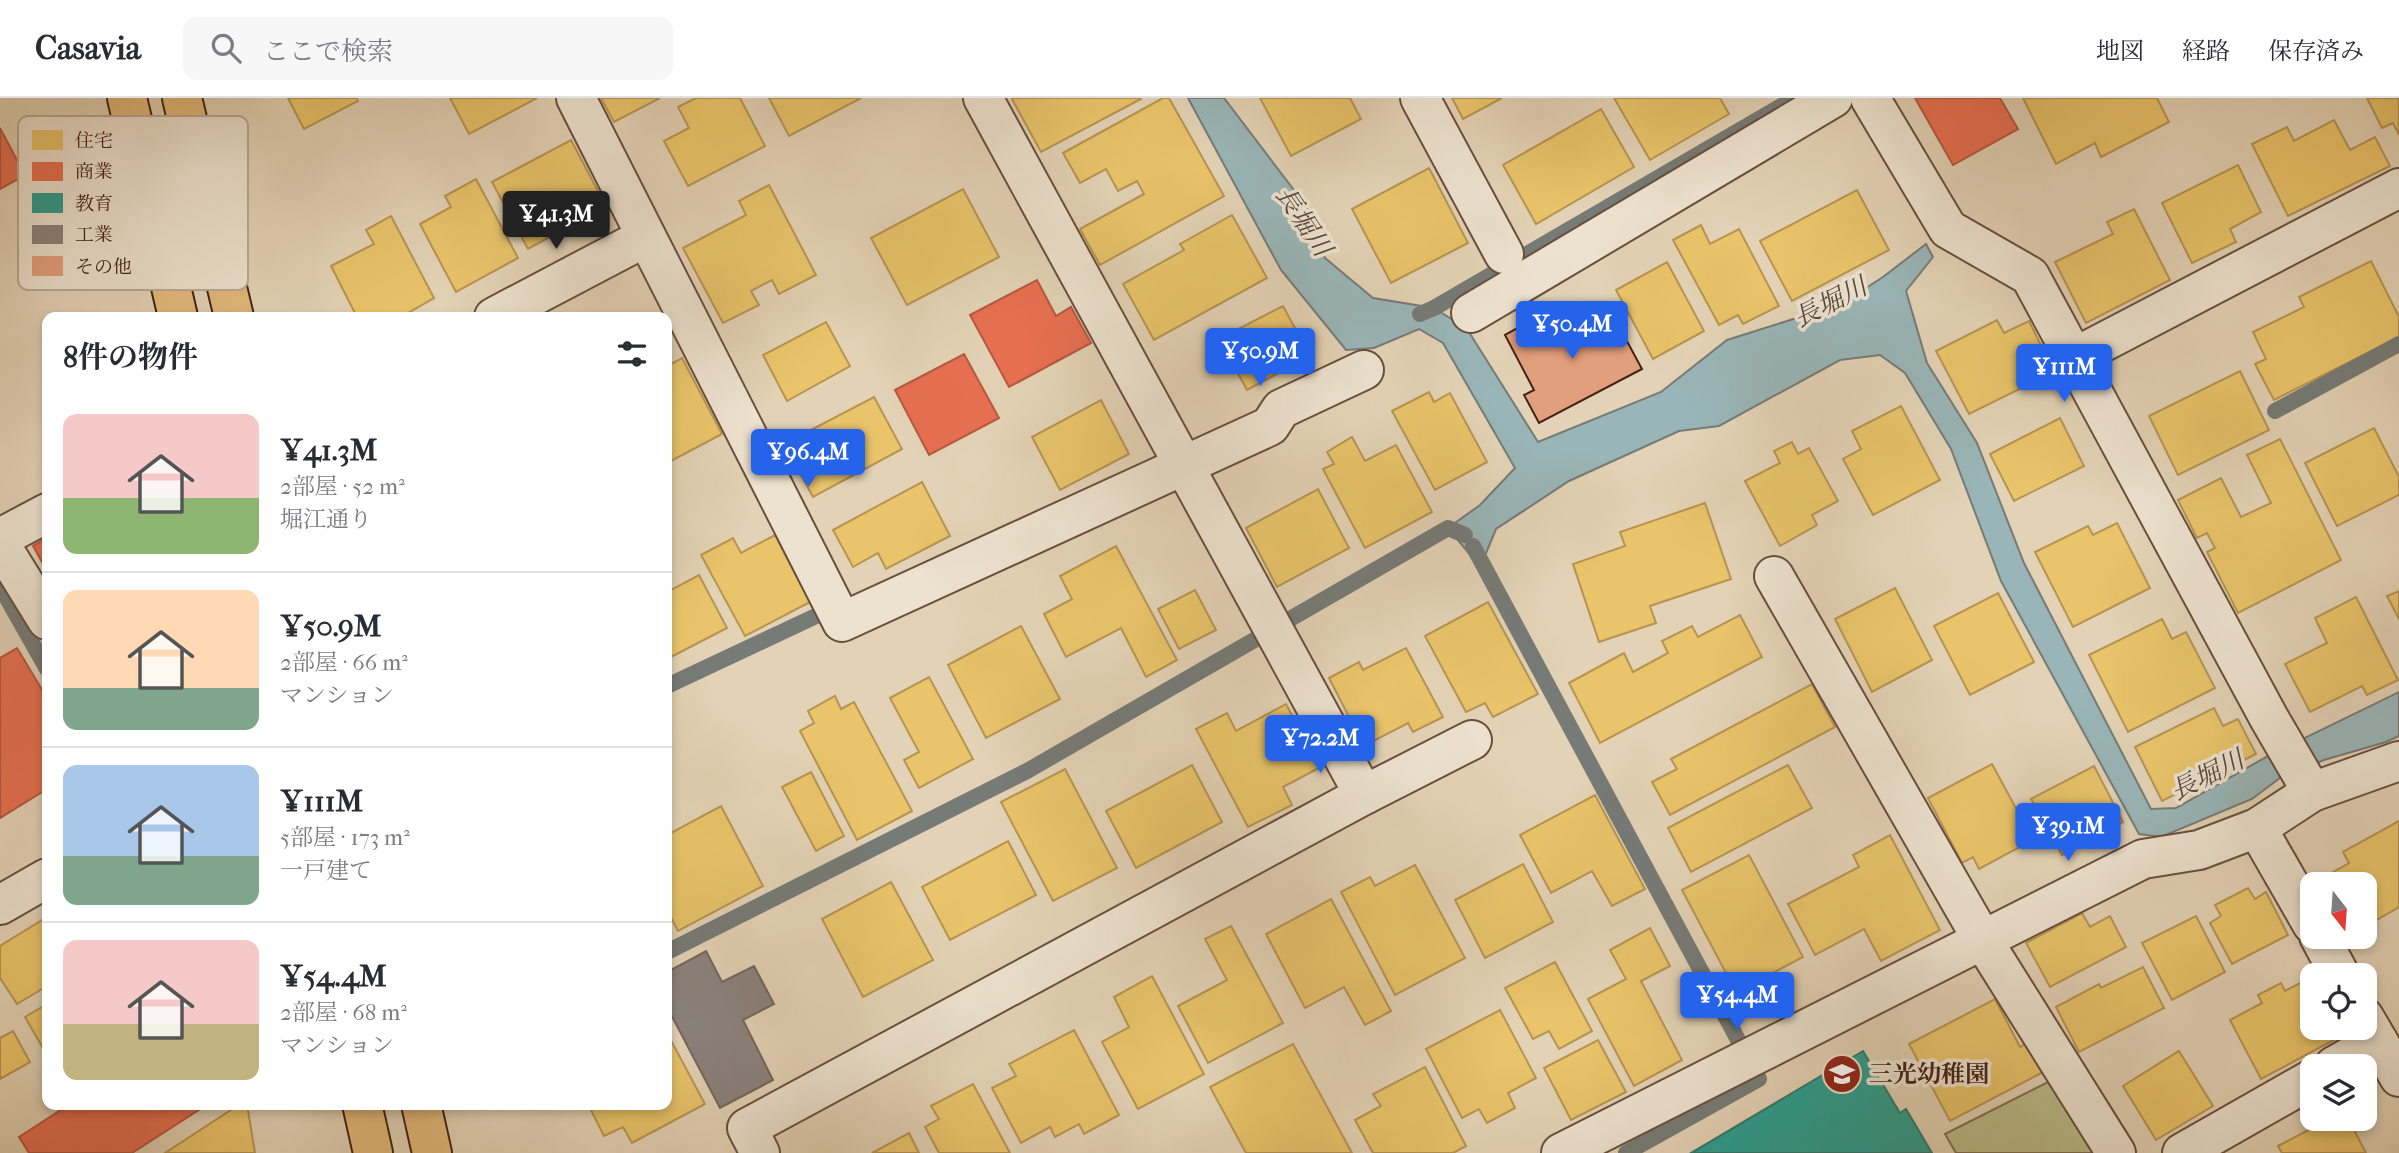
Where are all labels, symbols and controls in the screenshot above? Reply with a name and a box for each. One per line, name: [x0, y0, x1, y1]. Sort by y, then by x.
search box: [183, 17, 673, 80]
text: Casavia: [35, 29, 141, 68]
icon: search: [207, 29, 245, 67]
text: ここで検索: [263, 36, 393, 67]
text: 地図: [2096, 37, 2144, 65]
text: 経路: [2182, 37, 2230, 65]
text: 保存済み: [2268, 37, 2364, 65]
legend: [18, 116, 248, 290]
text: 住宅: [75, 130, 113, 152]
text: 商業: [75, 161, 113, 183]
water label: 長堀川: [1269, 180, 1340, 265]
pin: ¥41.3M: [499, 192, 613, 251]
text: 教育: [75, 193, 113, 215]
text: ¥41.3M: [519, 200, 593, 227]
text: 工業: [75, 224, 113, 246]
text: その他: [75, 256, 132, 278]
water label: 長堀川: [1788, 270, 1875, 334]
pin: ¥50.4M: [1515, 302, 1629, 361]
text: ¥50.4M: [1532, 310, 1612, 337]
pin: ¥50.9M: [1203, 328, 1317, 388]
icon: filters: [613, 335, 651, 373]
text: ¥50.9M: [1221, 337, 1299, 364]
text: 8件の物件: [63, 340, 198, 375]
pin: ¥111M: [2015, 344, 2113, 404]
text: ¥111M: [2032, 353, 2096, 380]
pin: ¥96.4M: [751, 430, 865, 489]
text: ¥41.3M: [280, 433, 377, 468]
text: ¥96.4M: [767, 438, 849, 465]
icon: home: [119, 442, 203, 526]
text: 2部屋 · 52 m²: [280, 473, 405, 500]
text: 堀江通り: [280, 506, 372, 533]
text: ¥50.9M: [280, 609, 381, 644]
icon: home: [119, 618, 203, 702]
text: 2部屋 · 66 m²: [280, 649, 408, 676]
text: マンション: [280, 682, 394, 709]
pin: ¥72.2M: [1263, 716, 1377, 775]
text: ¥72.2M: [1281, 724, 1359, 751]
water label: 長堀川: [2165, 743, 2252, 807]
text: ¥111M: [280, 784, 363, 819]
icon: home: [119, 793, 203, 877]
pin: ¥39.1M: [2011, 804, 2125, 863]
text: ¥39.1M: [2031, 812, 2105, 839]
text: 5部屋 · 173 m²: [280, 824, 410, 851]
text: 一戸建て: [280, 857, 372, 884]
north arrow: [2300, 872, 2376, 948]
map controls: [2300, 872, 2377, 1131]
text: ¥54.4M: [280, 959, 386, 994]
button: locate: [2300, 963, 2377, 1040]
icon: home: [119, 968, 203, 1052]
pin: ¥54.4M: [1680, 972, 1794, 1032]
text: ¥54.4M: [1696, 981, 1778, 1008]
text: 2部屋 · 68 m²: [280, 999, 407, 1026]
text: マンション: [280, 1032, 394, 1059]
school or university icon: 三光幼稚園: [1821, 1053, 1863, 1095]
button: layers: [2300, 1054, 2377, 1131]
place label: 三光幼稚園: [1869, 1060, 1989, 1088]

